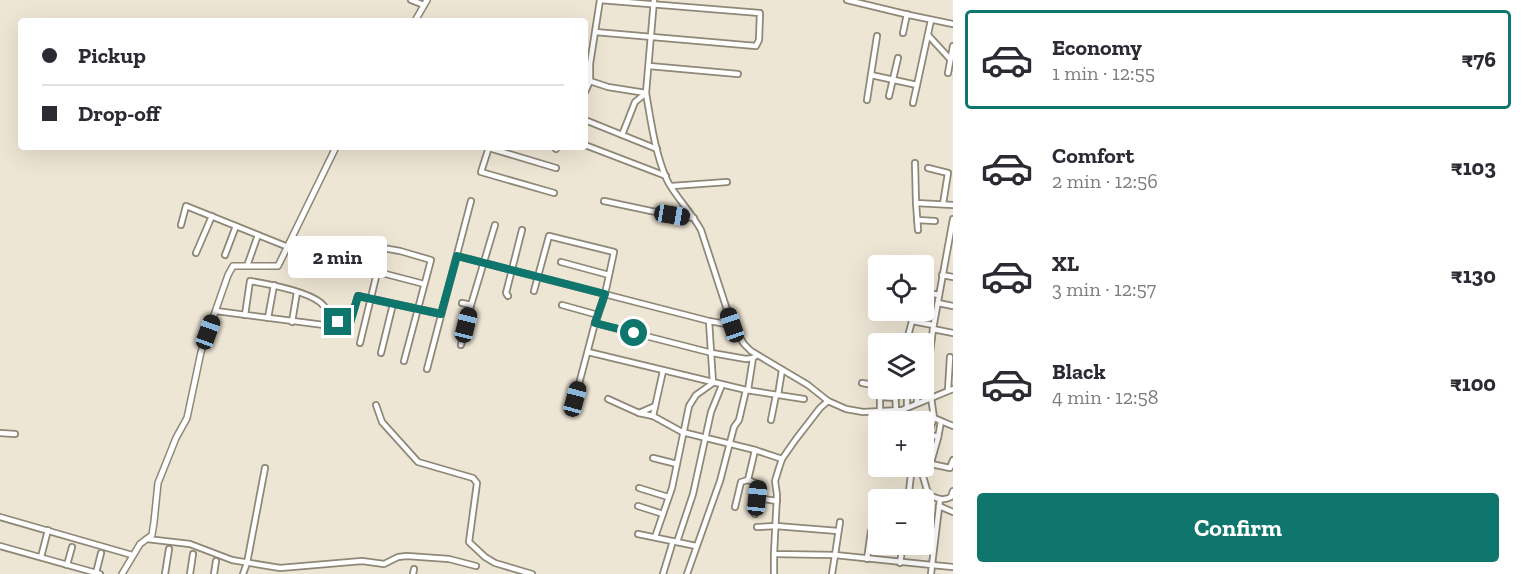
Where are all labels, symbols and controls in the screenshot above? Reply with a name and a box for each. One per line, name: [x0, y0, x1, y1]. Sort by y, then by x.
icon: car: [980, 33, 1034, 87]
text: Economy: [1052, 34, 1142, 61]
text: Pickup: [78, 42, 146, 69]
text: ₹76: [1461, 46, 1496, 73]
text: 1 min · 12:55: [1052, 61, 1155, 85]
text: Drop-off: [78, 100, 160, 127]
icon: car: [980, 141, 1034, 195]
text: Comfort: [1052, 142, 1134, 169]
text: ₹103: [1451, 154, 1496, 181]
text: 2 min · 12:56: [1052, 169, 1158, 193]
car: [653, 203, 691, 227]
callout: 2 min: [288, 235, 388, 277]
text: 2 min: [313, 245, 362, 269]
icon: car: [980, 249, 1034, 303]
text: XL: [1052, 250, 1079, 277]
map controls: [868, 255, 934, 555]
button: locate: [868, 255, 934, 321]
text: ₹130: [1451, 262, 1496, 289]
text: 3 min · 12:57: [1052, 277, 1156, 301]
car: [453, 305, 479, 345]
car: [718, 305, 746, 345]
route end: [324, 308, 351, 335]
car: [193, 312, 223, 352]
route start: [620, 319, 647, 346]
button: layers: [868, 333, 934, 399]
icon: car: [980, 357, 1034, 411]
text: Black: [1052, 358, 1106, 385]
text: ₹100: [1450, 370, 1496, 397]
car: [562, 379, 588, 419]
text: 4 min · 12:58: [1052, 385, 1159, 409]
button: +: [868, 411, 934, 477]
car: [746, 479, 768, 517]
button: −: [868, 489, 934, 555]
button: Confirm: [977, 493, 1499, 562]

